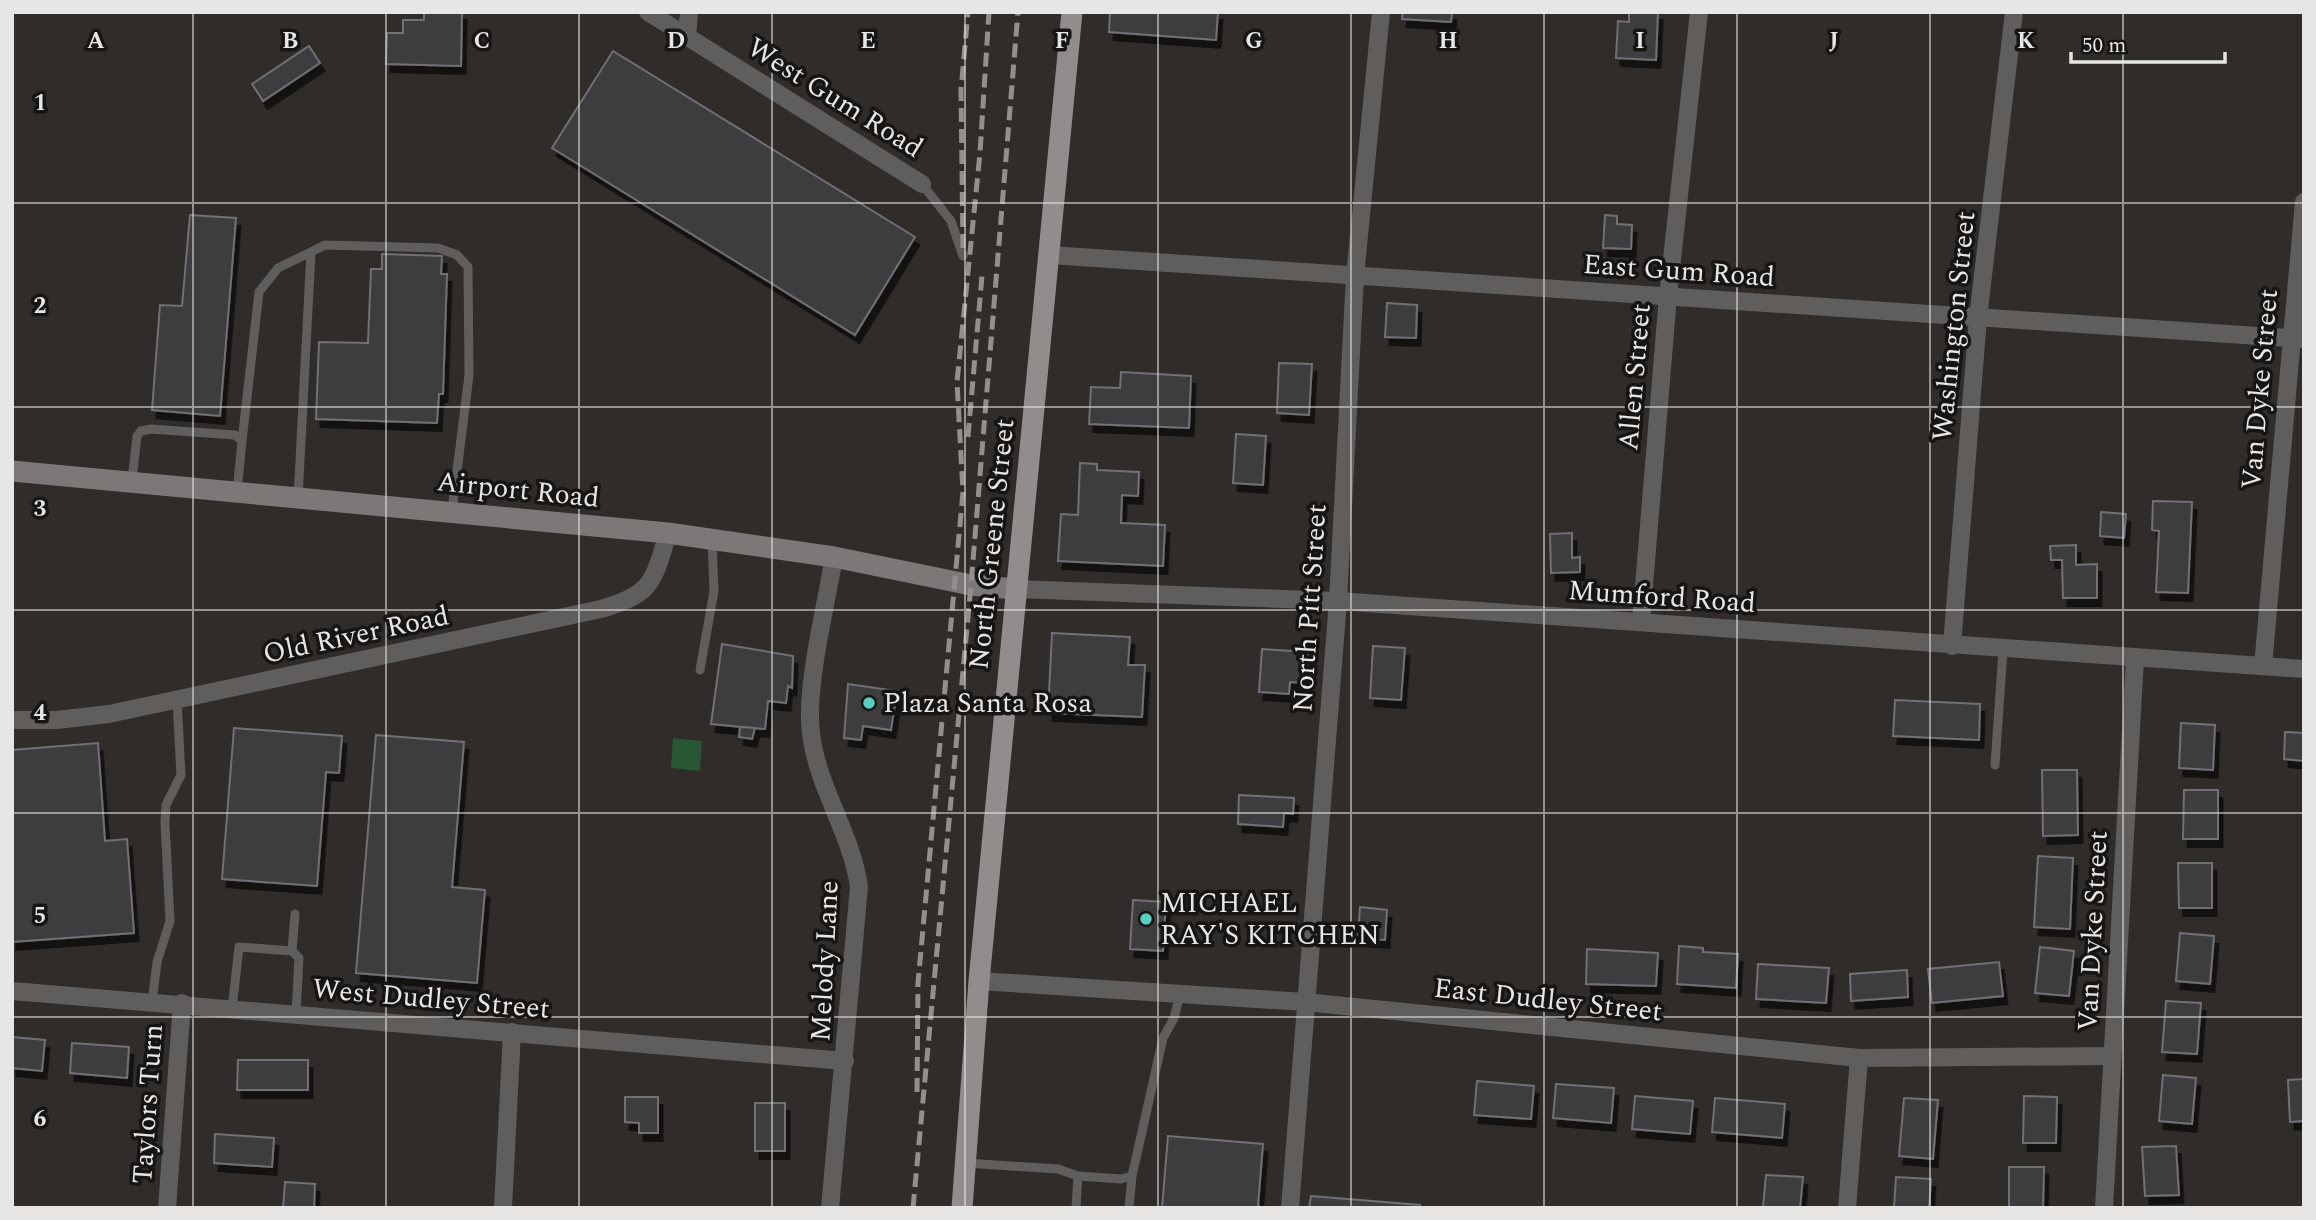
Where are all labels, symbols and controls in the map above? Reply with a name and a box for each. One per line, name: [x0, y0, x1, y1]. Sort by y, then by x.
scale bar: [2071, 21, 2225, 65]
text: A: [87, 24, 105, 59]
text: B: [282, 24, 298, 59]
text: C: [474, 24, 490, 59]
text: D: [667, 24, 685, 59]
text: E: [860, 24, 876, 59]
text: F: [1055, 24, 1069, 59]
text: G: [1245, 24, 1263, 59]
text: H: [1438, 24, 1458, 59]
text: I: [1635, 24, 1645, 59]
text: J: [1829, 24, 1839, 59]
text: K: [2017, 24, 2035, 59]
street label: West Gum Road: [739, 27, 931, 169]
text: 50 m: [2082, 30, 2126, 62]
text: 1: [34, 86, 46, 121]
street label: Washington Street: [1921, 209, 1987, 443]
street label: East Gum Road: [1582, 243, 1776, 299]
street label: Van Dyke Street: [2230, 287, 2290, 491]
text: 2: [34, 289, 47, 324]
street label: Allen Street: [1607, 302, 1663, 452]
street label: North Greene Street: [957, 416, 1027, 671]
street label: Airport Road: [435, 460, 601, 520]
text: 3: [34, 492, 47, 527]
street label: North Pitt Street: [1281, 502, 1339, 714]
street label: Mumford Road: [1567, 569, 1757, 625]
street label: Old River Road: [259, 594, 453, 676]
place label: Plaza Santa Rosa: [883, 682, 1092, 725]
marker: Plaza Santa Rosa: [861, 695, 877, 711]
text: 4: [34, 696, 47, 731]
street label: Van Dyke Street: [2066, 829, 2120, 1033]
street label: Melody Lane: [799, 879, 851, 1043]
place label: MICHAEL RAY'S KITCHEN: [1160, 882, 1380, 957]
text: 5: [34, 899, 46, 934]
marker: MICHAEL RAY'S KITCHEN: [1138, 911, 1154, 927]
street label: West Dudley Street: [311, 967, 551, 1031]
street label: East Dudley Street: [1432, 967, 1664, 1033]
street label: Taylors Turn: [121, 1023, 175, 1185]
text: 6: [34, 1102, 47, 1137]

